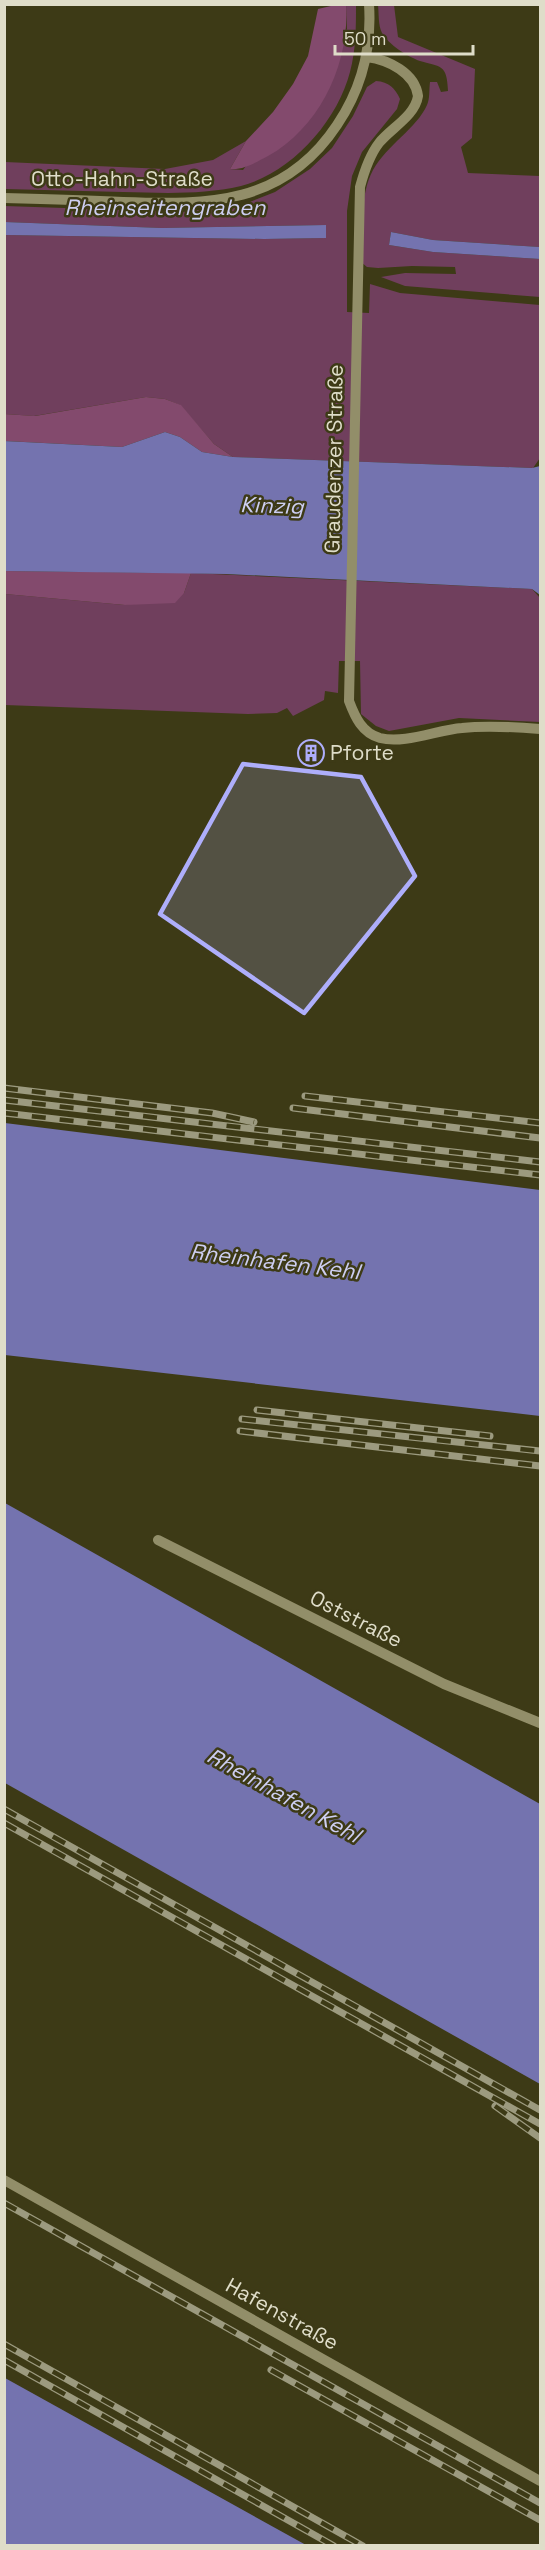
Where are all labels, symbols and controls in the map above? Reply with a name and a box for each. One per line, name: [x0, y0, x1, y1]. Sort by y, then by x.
scale bar: [335, 18, 473, 56]
text: 50 m: [344, 27, 386, 50]
street label: Otto-Hahn-Straße: [31, 165, 213, 192]
water label: Rheinseitengraben: [65, 193, 266, 221]
street label: Graudenzer Straße: [318, 364, 349, 554]
water label: Kinzig: [240, 490, 305, 520]
building icon: Pforte: [296, 738, 326, 768]
place label: Pforte: [330, 739, 394, 766]
water label: Rheinhafen Kehl: [188, 1237, 364, 1286]
street label: Oststraße: [305, 1584, 407, 1653]
water label: Rheinhafen Kehl: [202, 1741, 368, 1850]
street label: Hafenstraße: [221, 2271, 343, 2356]

